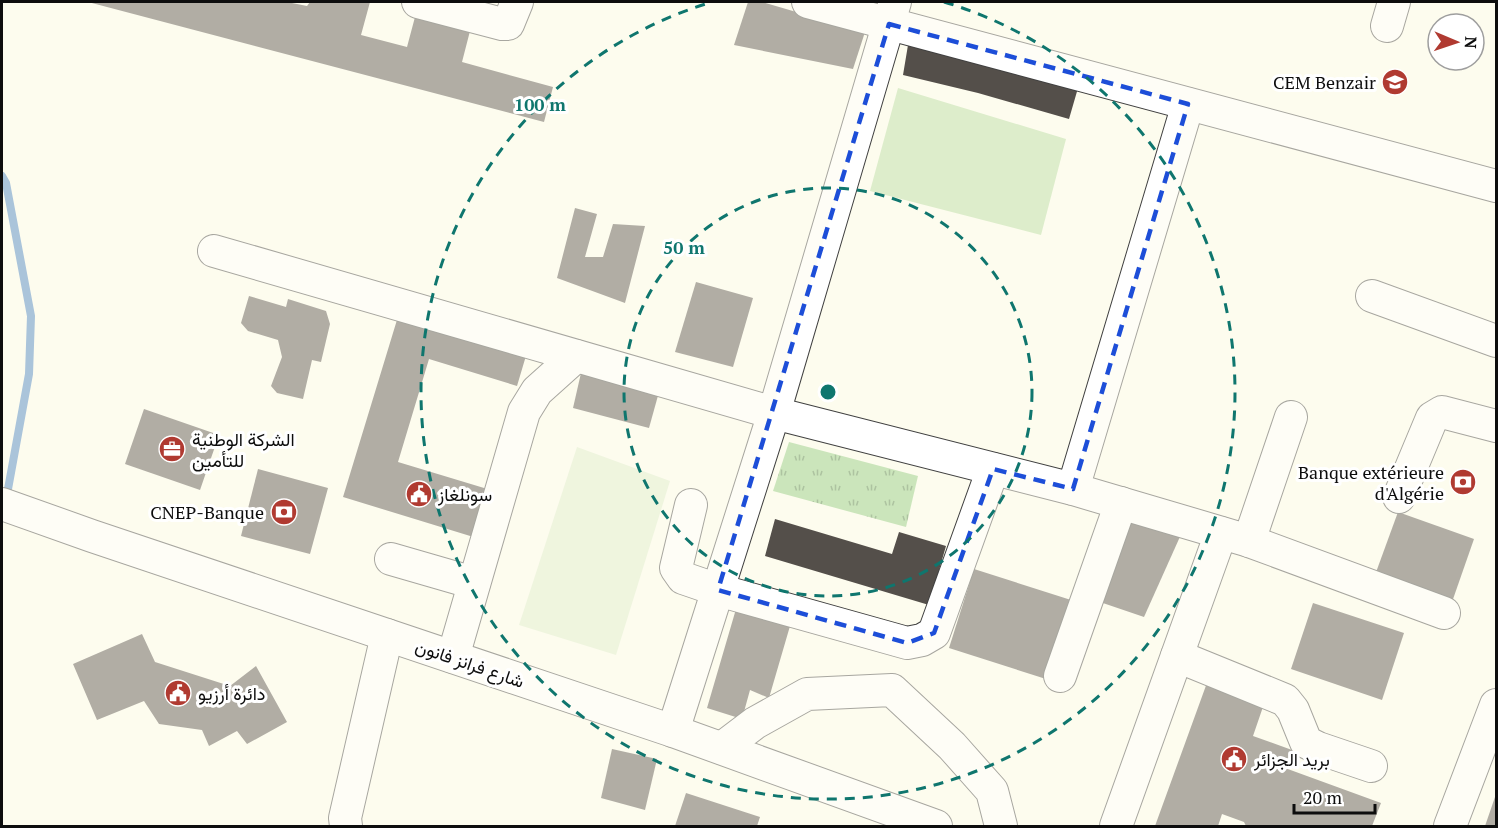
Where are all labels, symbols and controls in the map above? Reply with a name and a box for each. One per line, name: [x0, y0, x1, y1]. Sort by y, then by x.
north arrow: [1426, 12, 1486, 72]
text: N: [1460, 36, 1482, 49]
school or university icon: CEM Benzair: [1380, 67, 1410, 97]
place label: CEM Benzair: [1273, 70, 1376, 94]
text: 100 m: [514, 92, 566, 116]
text: 50 m: [663, 235, 705, 259]
centre of rings: [818, 382, 838, 402]
place label: الشركة الوطنية للتأمين: [192, 427, 295, 472]
office icon: الشركة الوطنية للتأمين: [157, 434, 187, 464]
place label: Banque extérieure d'Algérie: [1298, 460, 1444, 505]
bank icon: Banque extérieure d'Algérie: [1448, 467, 1478, 497]
public building icon: سونلغاز: [404, 479, 434, 509]
place label: سونلغاز: [437, 482, 492, 506]
bank icon: CNEP-Banque: [269, 497, 299, 527]
place label: CNEP-Banque: [150, 500, 264, 524]
street label: شارع فرانز فانون: [412, 633, 528, 694]
public building icon: دائرة أرزيو: [163, 678, 193, 708]
place label: دائرة أرزيو: [198, 681, 265, 705]
public building icon: بريد الجزائر: [1219, 744, 1249, 774]
place label: بريد الجزائر: [1253, 747, 1330, 771]
scale bar: [1294, 777, 1375, 815]
text: 20 m: [1303, 785, 1343, 809]

